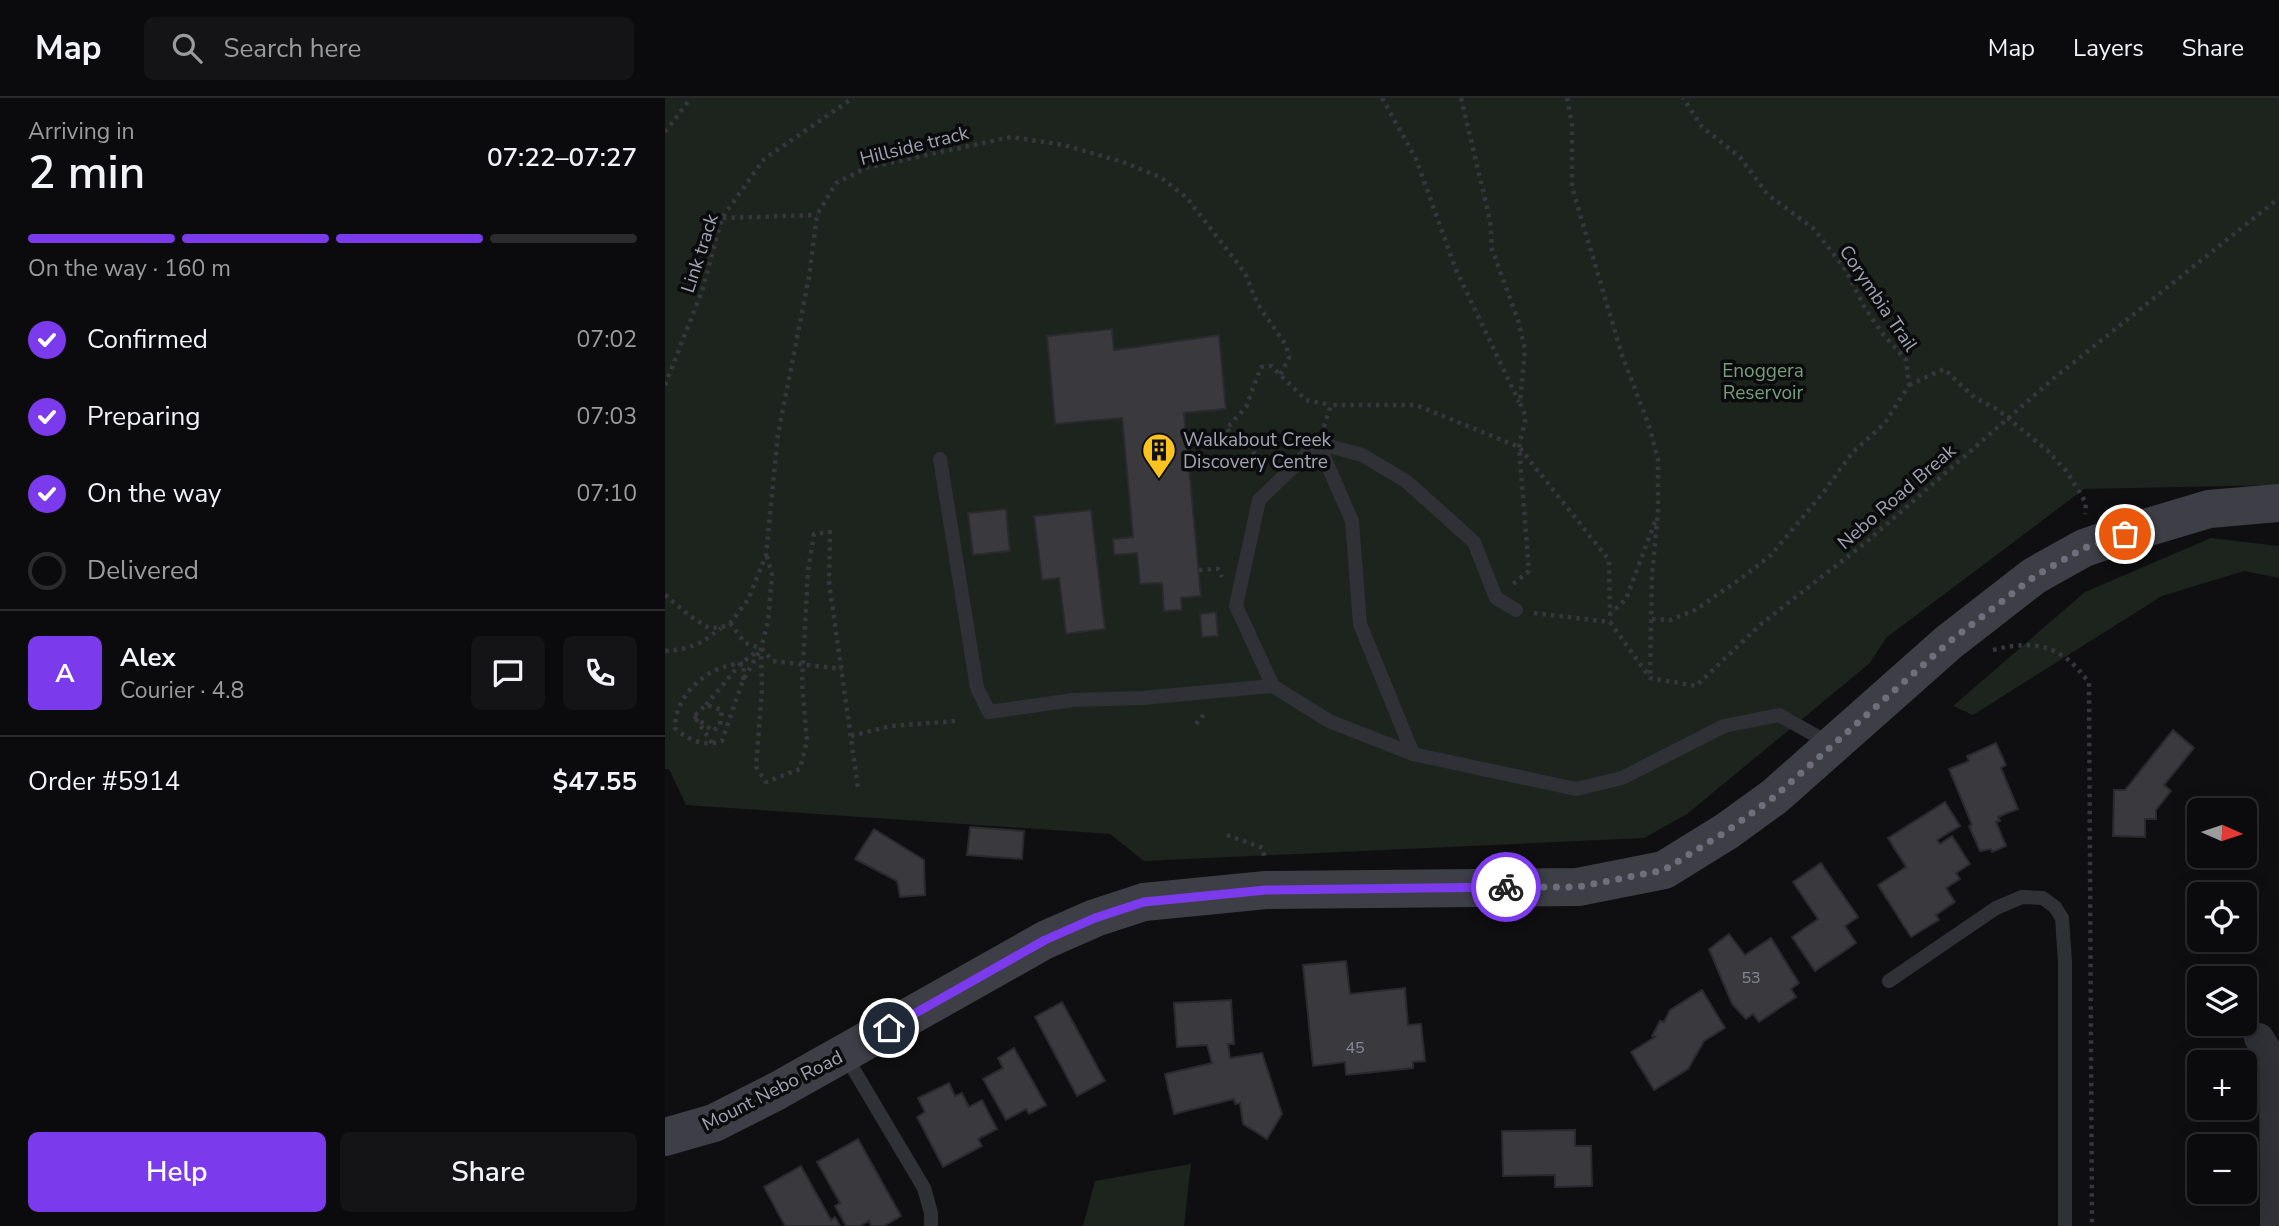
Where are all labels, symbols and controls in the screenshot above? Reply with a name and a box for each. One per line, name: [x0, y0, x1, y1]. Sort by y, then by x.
search box: [144, 17, 634, 80]
text: Map: [35, 26, 102, 71]
icon: search: [168, 29, 206, 67]
text: Search here: [224, 31, 361, 66]
text: Map: [1988, 32, 2035, 64]
text: Layers: [2073, 32, 2144, 64]
text: Share: [2182, 32, 2244, 64]
text: Arriving in: [28, 116, 135, 147]
street label: Hillside track: [857, 120, 972, 172]
text: 07:22–07:27: [487, 140, 637, 175]
text: 2 min: [28, 141, 145, 204]
street label: Link track: [675, 210, 725, 296]
street label: Corymbia Trail: [1833, 240, 1924, 357]
text: On the way · 160 m: [28, 253, 231, 284]
icon: check: [28, 321, 66, 359]
text: Confirmed: [87, 322, 208, 357]
text: 07:02: [577, 324, 637, 355]
park label: Enoggera Reservoir: [1722, 358, 1804, 406]
icon: check: [28, 398, 66, 436]
text: Preparing: [87, 399, 200, 434]
text: 07:03: [577, 401, 637, 432]
place label: Walkabout Creek Discovery Centre: [1183, 427, 1332, 475]
building icon: Walkabout Creek Discovery Centre: [1140, 431, 1178, 480]
street label: Nebo Road Break: [1832, 438, 1962, 555]
icon: check: [28, 475, 66, 513]
text: On the way: [87, 476, 221, 511]
text: 07:10: [577, 478, 637, 509]
pin: [2095, 504, 2155, 564]
icon: bag: [2106, 515, 2144, 553]
text: Delivered: [87, 553, 199, 588]
button: chat: [471, 636, 545, 710]
button: phone: [563, 636, 637, 710]
text: Alex: [120, 640, 176, 675]
text: A: [55, 656, 75, 691]
text: Courier · 4.8: [120, 675, 244, 706]
text: Order #5914: [28, 764, 180, 799]
text: $47.55: [553, 764, 637, 799]
north arrow: [2187, 798, 2257, 868]
map controls: [2187, 798, 2257, 1204]
courier: [1471, 852, 1541, 922]
icon: bike: [1487, 868, 1525, 906]
button: locate: [2187, 882, 2257, 952]
button: layers: [2187, 966, 2257, 1036]
house number: 53: [1741, 967, 1761, 989]
pin: [859, 998, 919, 1058]
icon: home: [870, 1009, 908, 1047]
house number: 45: [1345, 1037, 1365, 1059]
street label: Mount Nebo Road: [698, 1044, 847, 1138]
button: +: [2187, 1050, 2257, 1120]
button: Help: [28, 1132, 326, 1212]
button: Share: [340, 1132, 637, 1212]
button: −: [2187, 1134, 2257, 1204]

